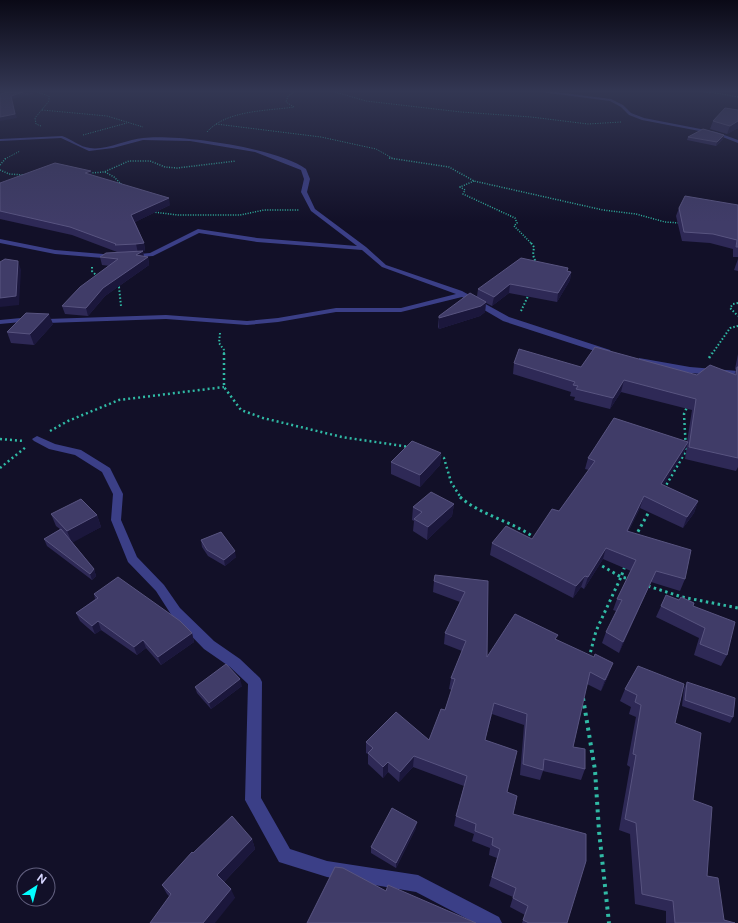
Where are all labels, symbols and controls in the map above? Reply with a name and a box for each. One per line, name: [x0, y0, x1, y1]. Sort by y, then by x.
north arrow: [16, 867, 56, 907]
text: N: [35, 872, 49, 886]

